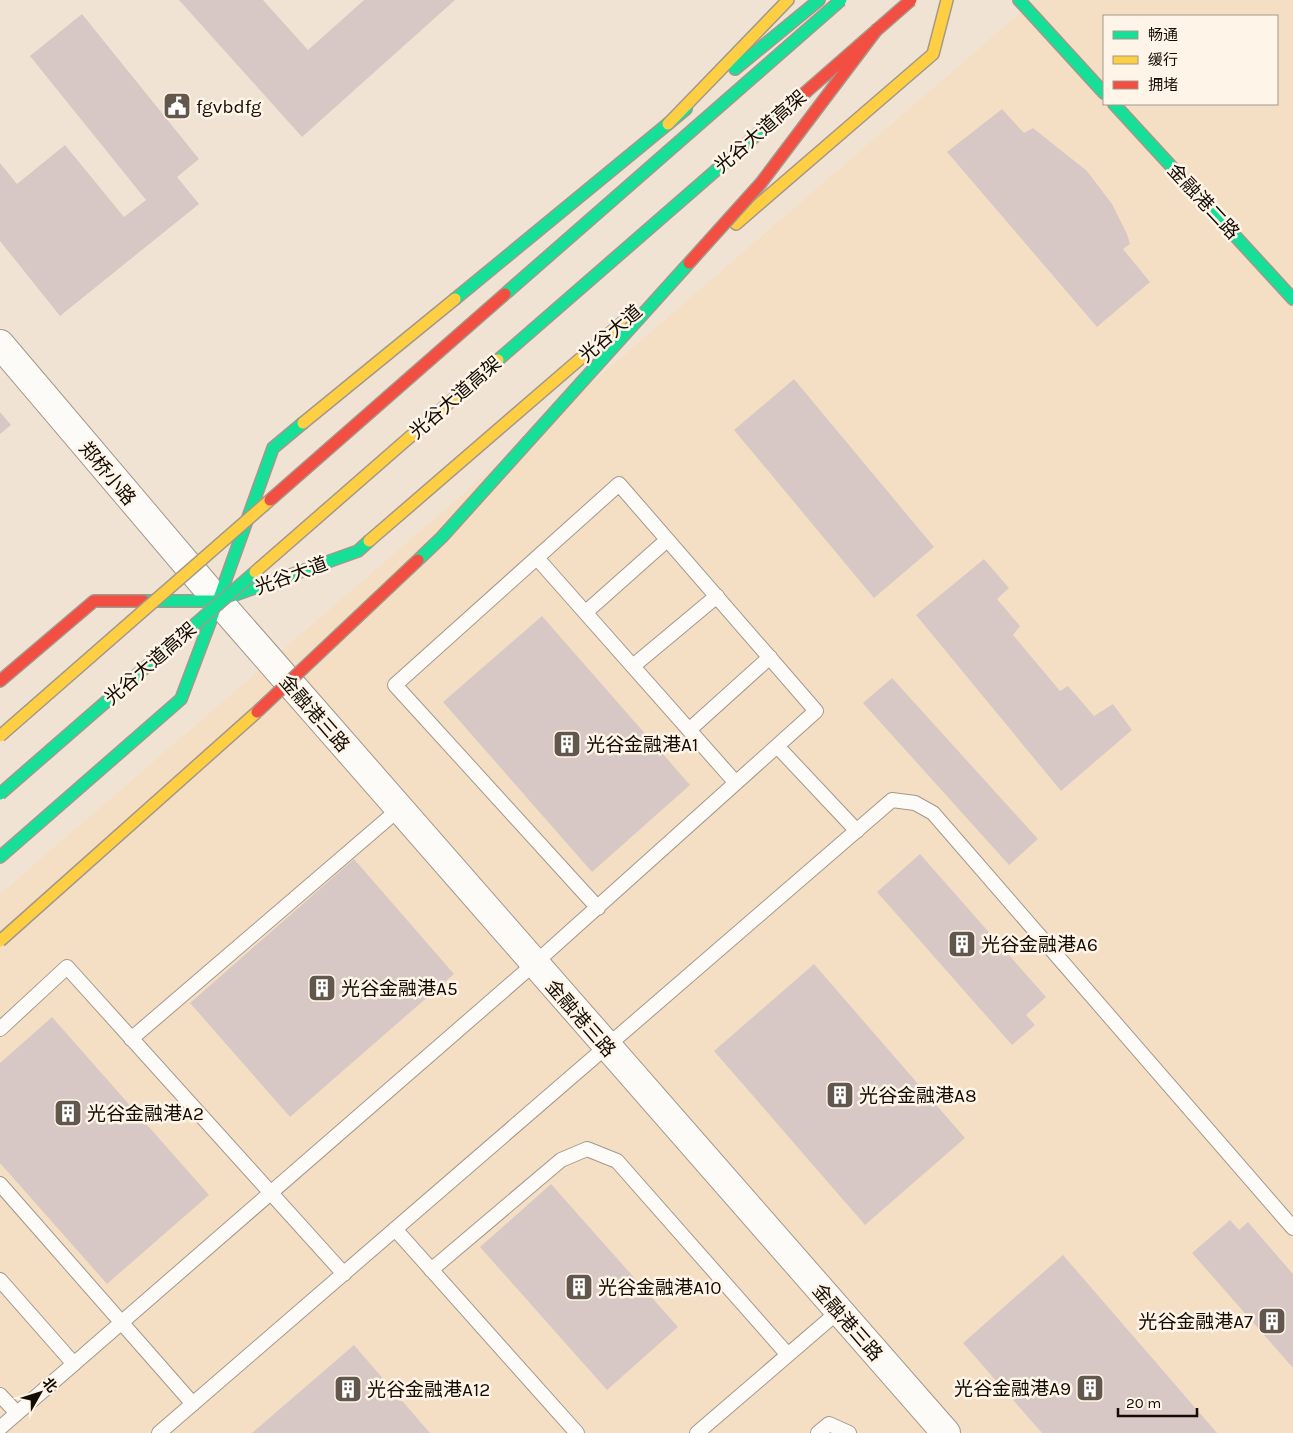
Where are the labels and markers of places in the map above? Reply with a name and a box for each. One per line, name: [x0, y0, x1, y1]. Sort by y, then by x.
public building icon: fgvbdfg: [162, 91, 192, 121]
place label: fgvbdfg: [196, 96, 262, 118]
building icon: 光谷金融港A1: [552, 729, 582, 759]
place label: 光谷金融港A1: [586, 734, 698, 756]
building icon: 光谷金融港A6: [947, 929, 977, 959]
place label: 光谷金融港A6: [981, 934, 1098, 956]
building icon: 光谷金融港A5: [307, 973, 337, 1003]
place label: 光谷金融港A5: [341, 978, 458, 1000]
building icon: 光谷金融港A8: [825, 1080, 855, 1110]
place label: 光谷金融港A8: [859, 1085, 977, 1107]
building icon: 光谷金融港A2: [53, 1098, 83, 1128]
place label: 光谷金融港A2: [87, 1103, 204, 1125]
building icon: 光谷金融港A10: [564, 1272, 594, 1302]
place label: 光谷金融港A10: [598, 1277, 721, 1299]
building icon: 光谷金融港A7: [1257, 1306, 1287, 1336]
place label: 光谷金融港A7: [1138, 1311, 1253, 1333]
building icon: 光谷金融港A9: [1075, 1373, 1105, 1403]
building icon: 光谷金融港A12: [333, 1374, 363, 1404]
place label: 光谷金融港A9: [954, 1378, 1071, 1400]
place label: 光谷金融港A12: [367, 1379, 490, 1401]

